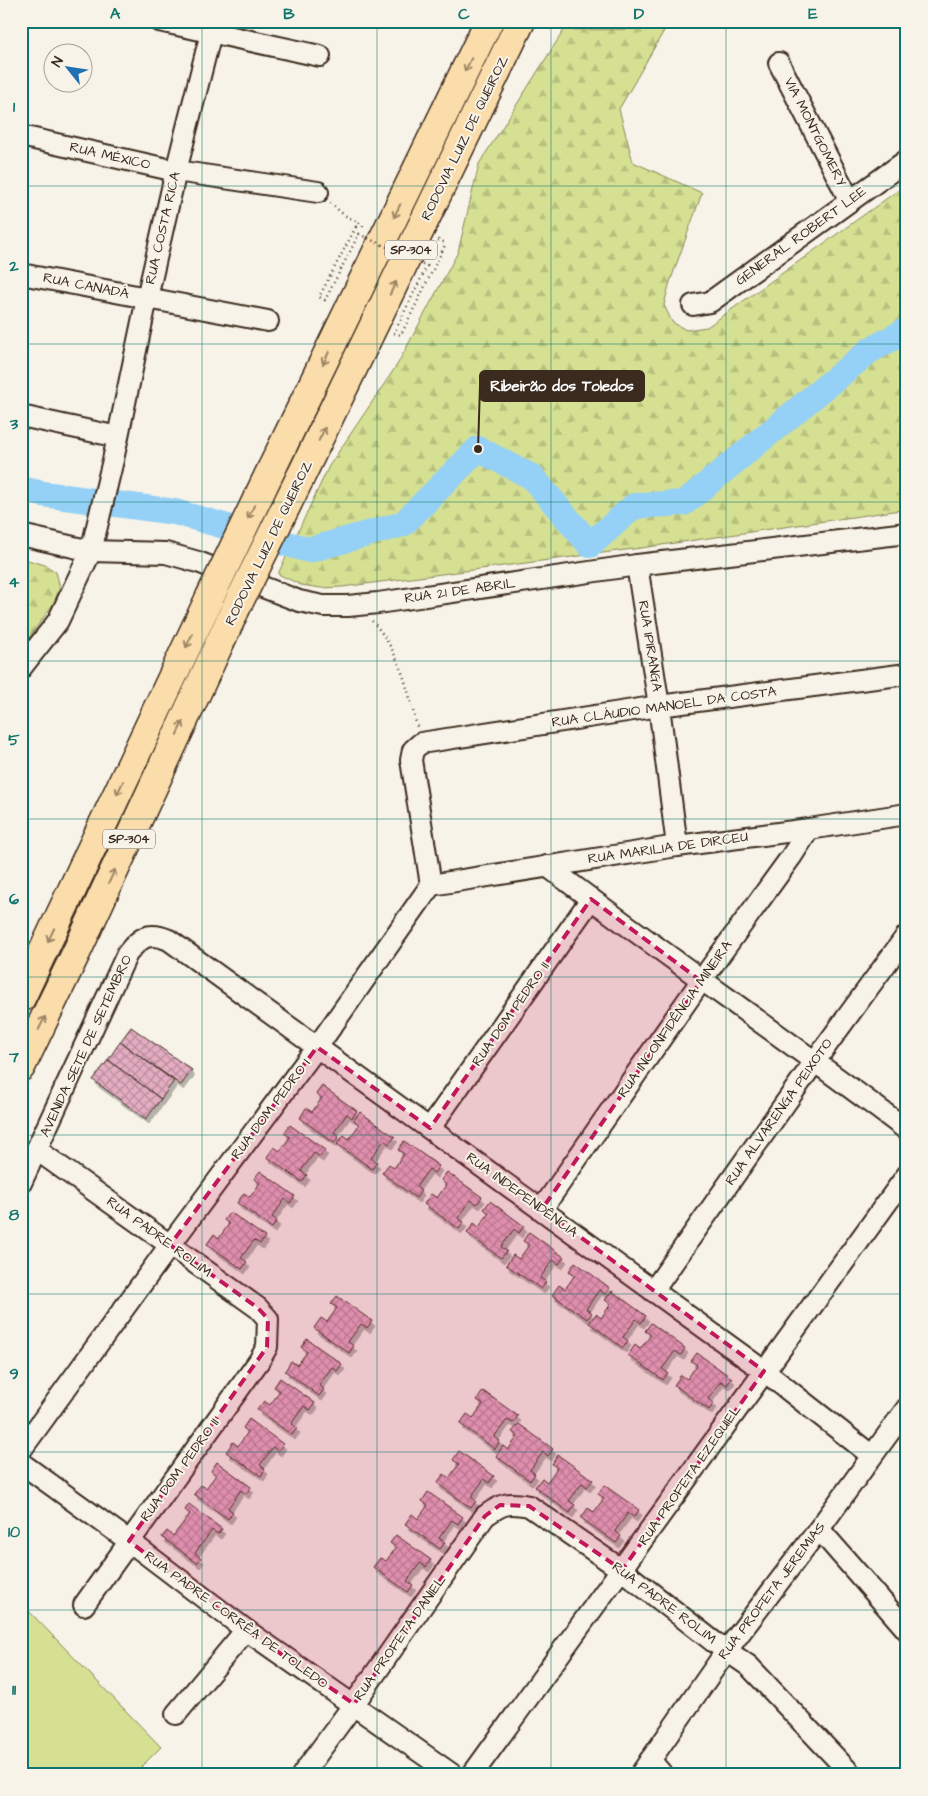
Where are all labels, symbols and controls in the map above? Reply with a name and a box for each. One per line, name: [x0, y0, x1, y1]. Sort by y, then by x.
text: A: [110, 3, 121, 25]
text: B: [283, 3, 295, 25]
text: C: [458, 3, 470, 25]
text: D: [634, 3, 645, 25]
text: E: [808, 3, 818, 25]
north arrow: [42, 42, 92, 92]
street label: RODOVIA LUIZ DE QUEIROZ: [416, 52, 514, 224]
text: N: [47, 53, 69, 71]
one-way arrow: [462, 57, 472, 72]
street label: VIA MONTGOMERY: [779, 74, 851, 191]
text: 1: [13, 96, 16, 118]
street label: RUA MÉXICO: [68, 137, 152, 175]
street label: RUA COSTA RICA: [140, 170, 186, 286]
street label: GENERAL ROBERT LEE: [731, 181, 871, 290]
one-way arrow: [392, 204, 402, 219]
road number: SP-304: [385, 240, 437, 260]
text: 2: [8, 255, 19, 277]
street label: RUA CANADÁ: [41, 268, 131, 304]
one-way arrow: [388, 281, 398, 296]
one-way arrow: [320, 350, 330, 365]
callout: Ribeirão dos Toledos: [480, 371, 644, 401]
text: Ribeirão dos Toledos: [490, 376, 634, 397]
text: 3: [9, 413, 19, 435]
one-way arrow: [317, 427, 327, 442]
street label: RODOVIA LUIZ DE QUEIROZ: [220, 457, 318, 629]
one-way arrow: [245, 504, 255, 519]
text: 4: [9, 571, 20, 593]
street label: RUA 21 DE ABRIL: [403, 573, 517, 609]
street label: RUA IPIRANGA: [633, 599, 667, 693]
one-way arrow: [184, 633, 193, 648]
street label: RUA CLÁUDIO MANOEL DA COSTA: [550, 681, 778, 733]
one-way arrow: [176, 721, 185, 736]
text: 5: [8, 729, 20, 751]
one-way arrow: [115, 780, 124, 795]
street label: RUA MARILIA DE DIRCEU: [587, 827, 750, 869]
road number: SP-304: [103, 830, 155, 849]
one-way arrow: [108, 869, 117, 884]
text: 6: [9, 888, 19, 910]
one-way arrow: [46, 927, 55, 942]
street label: RUA INCONFIDÊNCIA MINEIRA: [613, 936, 737, 1102]
street label: AVENIDA SETE DE SETEMBRO: [35, 952, 137, 1140]
street label: RUA DOM PEDRO II: [467, 958, 555, 1070]
one-way arrow: [38, 1016, 48, 1031]
street label: RUA ALVARENGA PEIXOTO: [721, 1034, 837, 1190]
text: 7: [8, 1046, 19, 1068]
street label: RUA DOM PEDRO I: [226, 1054, 316, 1164]
street label: RUA INDEPENDÊNCIA: [462, 1148, 582, 1242]
street label: RUA PADRE ROLIM: [102, 1192, 216, 1282]
text: 8: [9, 1204, 20, 1226]
text: 9: [9, 1363, 19, 1385]
street label: RUA PROFETA EZEQUIEL: [634, 1400, 746, 1549]
street label: RUA DOM PEDRO II: [136, 1414, 224, 1526]
street label: RUA PROFETA JEREMIAS: [714, 1518, 830, 1664]
text: 10: [8, 1521, 20, 1543]
street label: RUA PADRE CORRÊA DE TOLEDO: [140, 1546, 332, 1694]
street label: RUA PADRE ROLIM: [608, 1557, 721, 1649]
street label: RUA PROFETA DANIEL: [349, 1571, 451, 1705]
text: 11: [12, 1679, 17, 1701]

